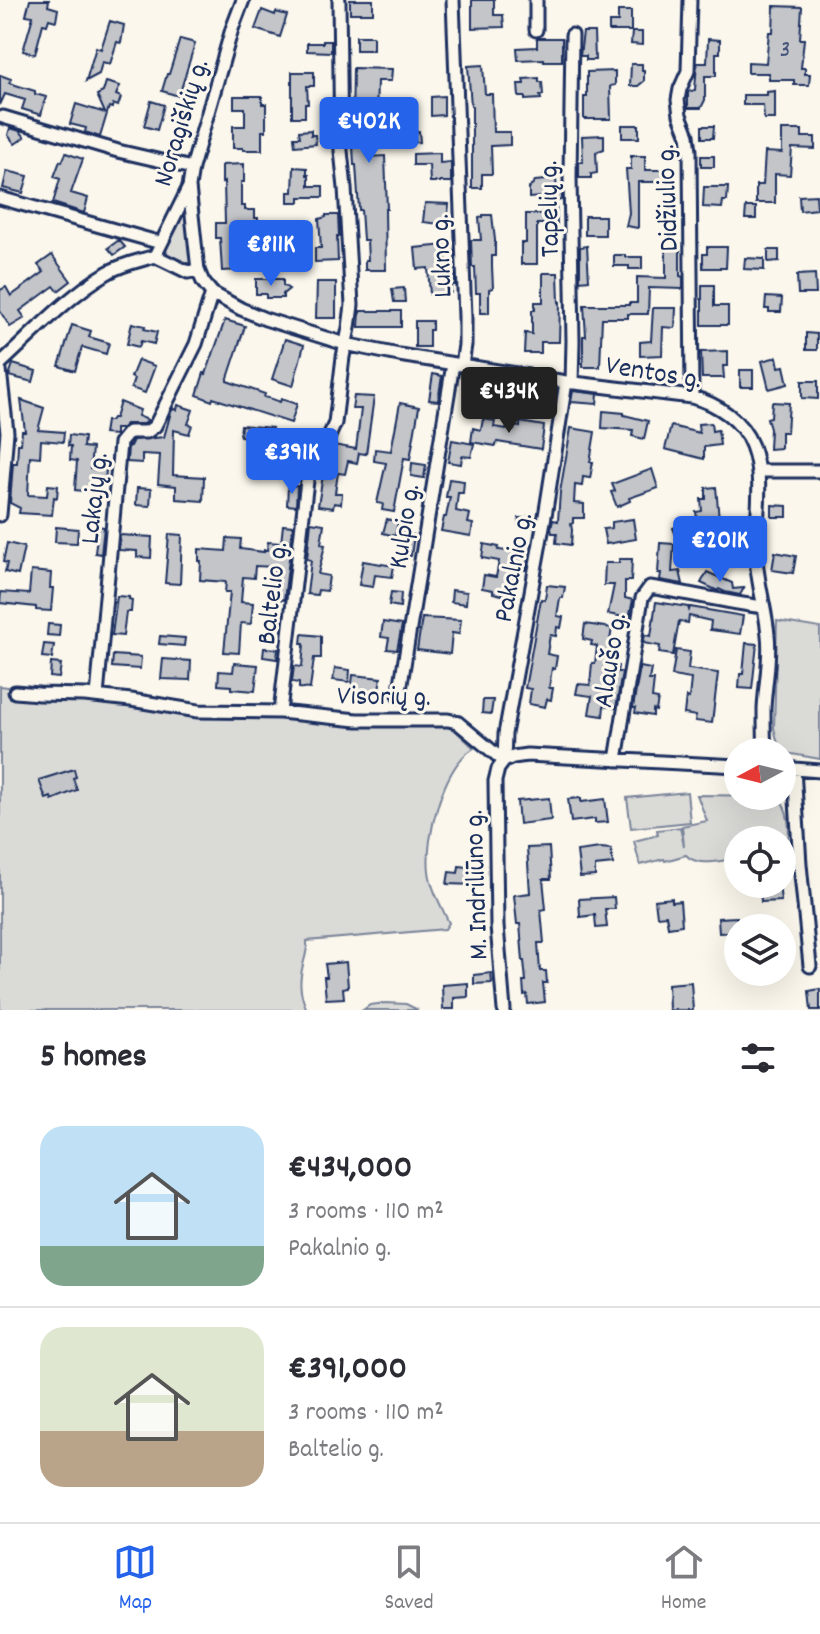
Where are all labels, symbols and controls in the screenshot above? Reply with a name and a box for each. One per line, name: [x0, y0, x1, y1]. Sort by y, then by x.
house number: 3: [780, 34, 790, 68]
street label: Noragiškių g.: [145, 55, 222, 192]
pin: €402K: [313, 97, 425, 165]
text: €402K: [338, 104, 400, 141]
street label: Didžiulio g.: [648, 144, 692, 252]
street label: Tapelių g.: [531, 160, 573, 258]
street label: Lukno g.: [423, 213, 465, 298]
pin: €811K: [215, 220, 327, 288]
text: €811K: [247, 227, 295, 264]
street label: Ventos g.: [602, 348, 704, 402]
pin: €434K: [453, 367, 565, 435]
text: €434K: [479, 374, 539, 411]
pin: €391K: [236, 428, 348, 496]
text: €391K: [264, 435, 320, 472]
street label: Lakajų g.: [72, 451, 122, 546]
street label: Kulpio g.: [380, 481, 433, 572]
street label: Pakalnio g.: [486, 510, 546, 626]
pin: €201K: [664, 516, 776, 584]
text: €201K: [691, 523, 749, 560]
street label: Baltelio g.: [249, 540, 301, 647]
street label: Alaušo g.: [586, 611, 640, 711]
street label: Visorių g.: [337, 678, 431, 720]
north arrow: [724, 738, 796, 810]
map controls: [724, 738, 796, 986]
street label: M. Indriliūno g.: [456, 809, 502, 961]
button: locate: [724, 826, 796, 898]
button: layers: [724, 914, 796, 986]
text: 5 homes: [40, 1034, 147, 1083]
icon: filters: [736, 1036, 780, 1080]
text: €434,000: [288, 1145, 412, 1194]
icon: home: [104, 1158, 200, 1254]
text: 3 rooms · 110 m²: [288, 1194, 444, 1231]
text: Pakalnio g.: [288, 1231, 391, 1268]
text: €391,000: [288, 1346, 407, 1395]
icon: home: [104, 1359, 200, 1455]
text: 3 rooms · 110 m²: [288, 1395, 444, 1432]
text: Baltelio g.: [288, 1432, 384, 1469]
tab: Map: [113, 1540, 157, 1619]
tab: Saved: [384, 1540, 434, 1619]
tab: Home: [661, 1540, 706, 1619]

